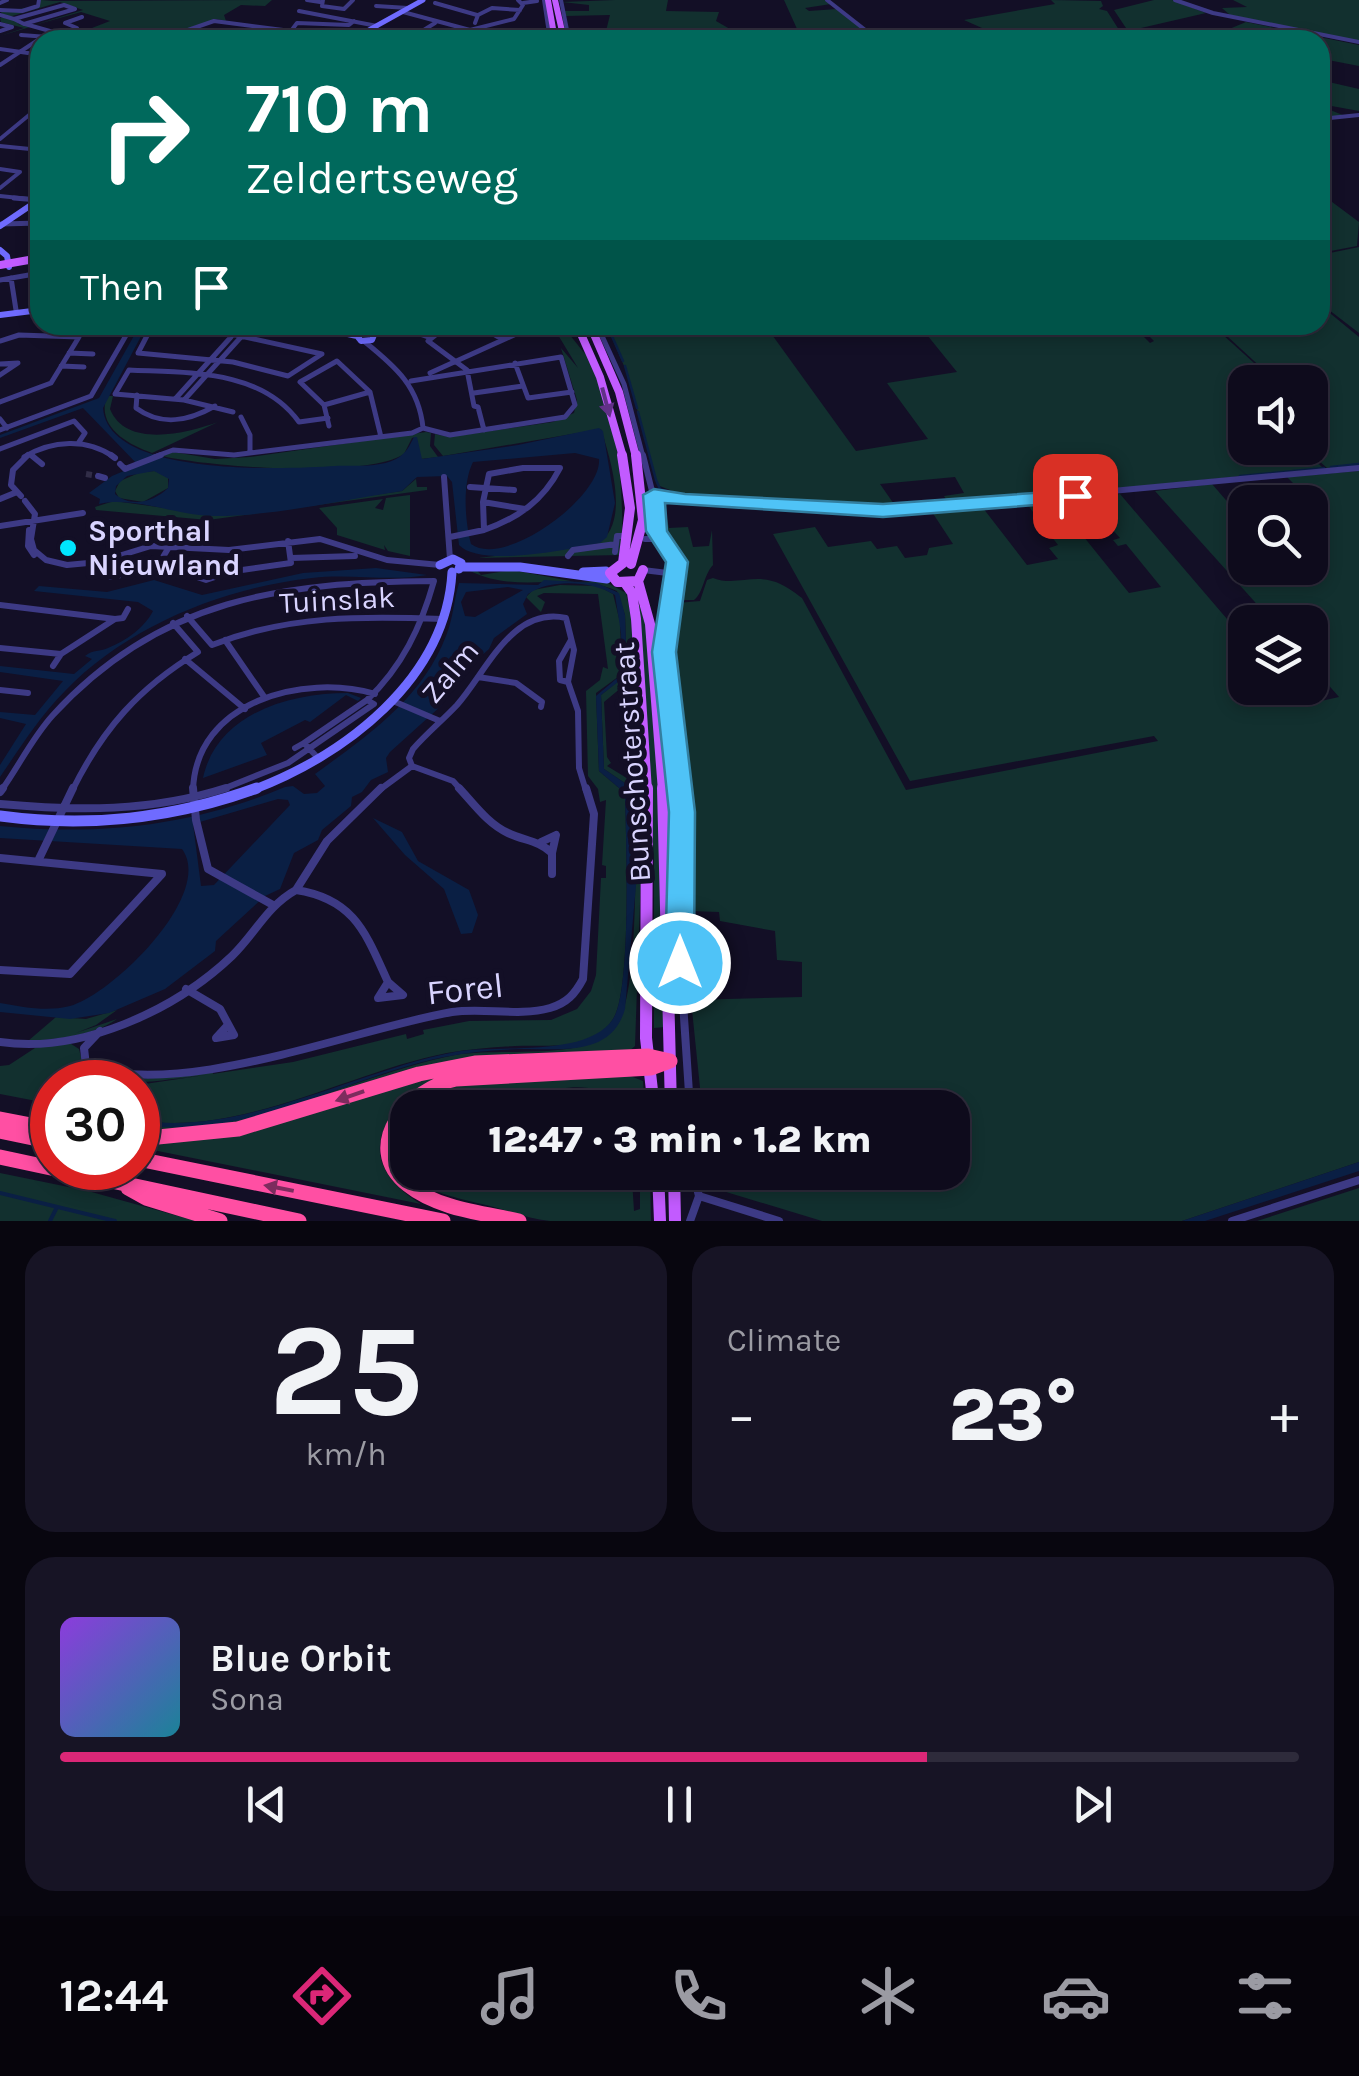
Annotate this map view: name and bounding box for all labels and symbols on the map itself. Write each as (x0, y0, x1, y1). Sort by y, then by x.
one-way arrow (599, 387, 615, 418)
pin (1033, 454, 1118, 539)
place label: Sporthal Nieuwland (88, 513, 241, 583)
marker: Sporthal Nieuwland (57, 537, 79, 559)
street label: Tuinslak (278, 579, 396, 621)
street label: Zalm (413, 633, 487, 711)
street label: Bunschoterstraat (606, 641, 658, 883)
position arrow (628, 911, 732, 1015)
street label: Forel (425, 965, 505, 1013)
speed limit sign: 30 (30, 1060, 160, 1190)
one-way arrow (335, 1090, 365, 1105)
one-way arrow (263, 1179, 294, 1195)

